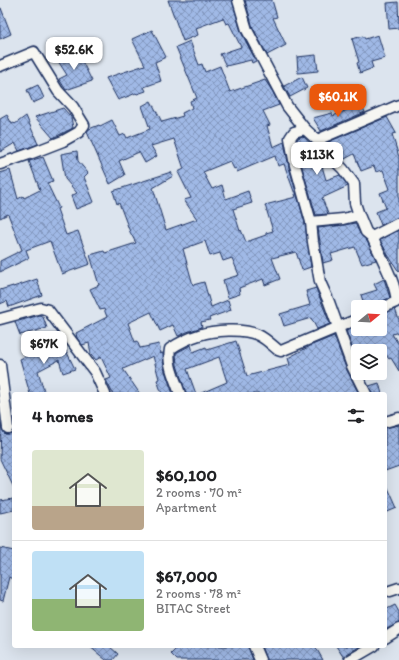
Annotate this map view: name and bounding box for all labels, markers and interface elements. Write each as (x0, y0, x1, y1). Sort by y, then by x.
pin: $52.6K (41, 37, 107, 71)
text: $52.6K (55, 42, 93, 57)
pin: $60.1K (305, 84, 371, 118)
text: $60.1K (318, 89, 358, 104)
pin: $113K (289, 142, 345, 176)
text: $113K (300, 147, 334, 162)
north arrow (351, 300, 387, 336)
map controls (351, 300, 387, 380)
pin: $67K (20, 331, 68, 365)
text: $67K (30, 336, 58, 351)
button: layers (351, 344, 387, 380)
icon: filters (345, 405, 367, 427)
text: 4 homes (32, 406, 93, 426)
text: $60,100 (156, 465, 217, 485)
icon: home (64, 466, 112, 514)
text: 2 rooms · 70 m² (156, 485, 242, 500)
text: Apartment (156, 500, 217, 515)
text: $67,000 (156, 566, 218, 586)
icon: home (64, 567, 112, 615)
text: 2 rooms · 78 m² (156, 586, 241, 601)
text: BITAC Street (156, 601, 231, 616)

